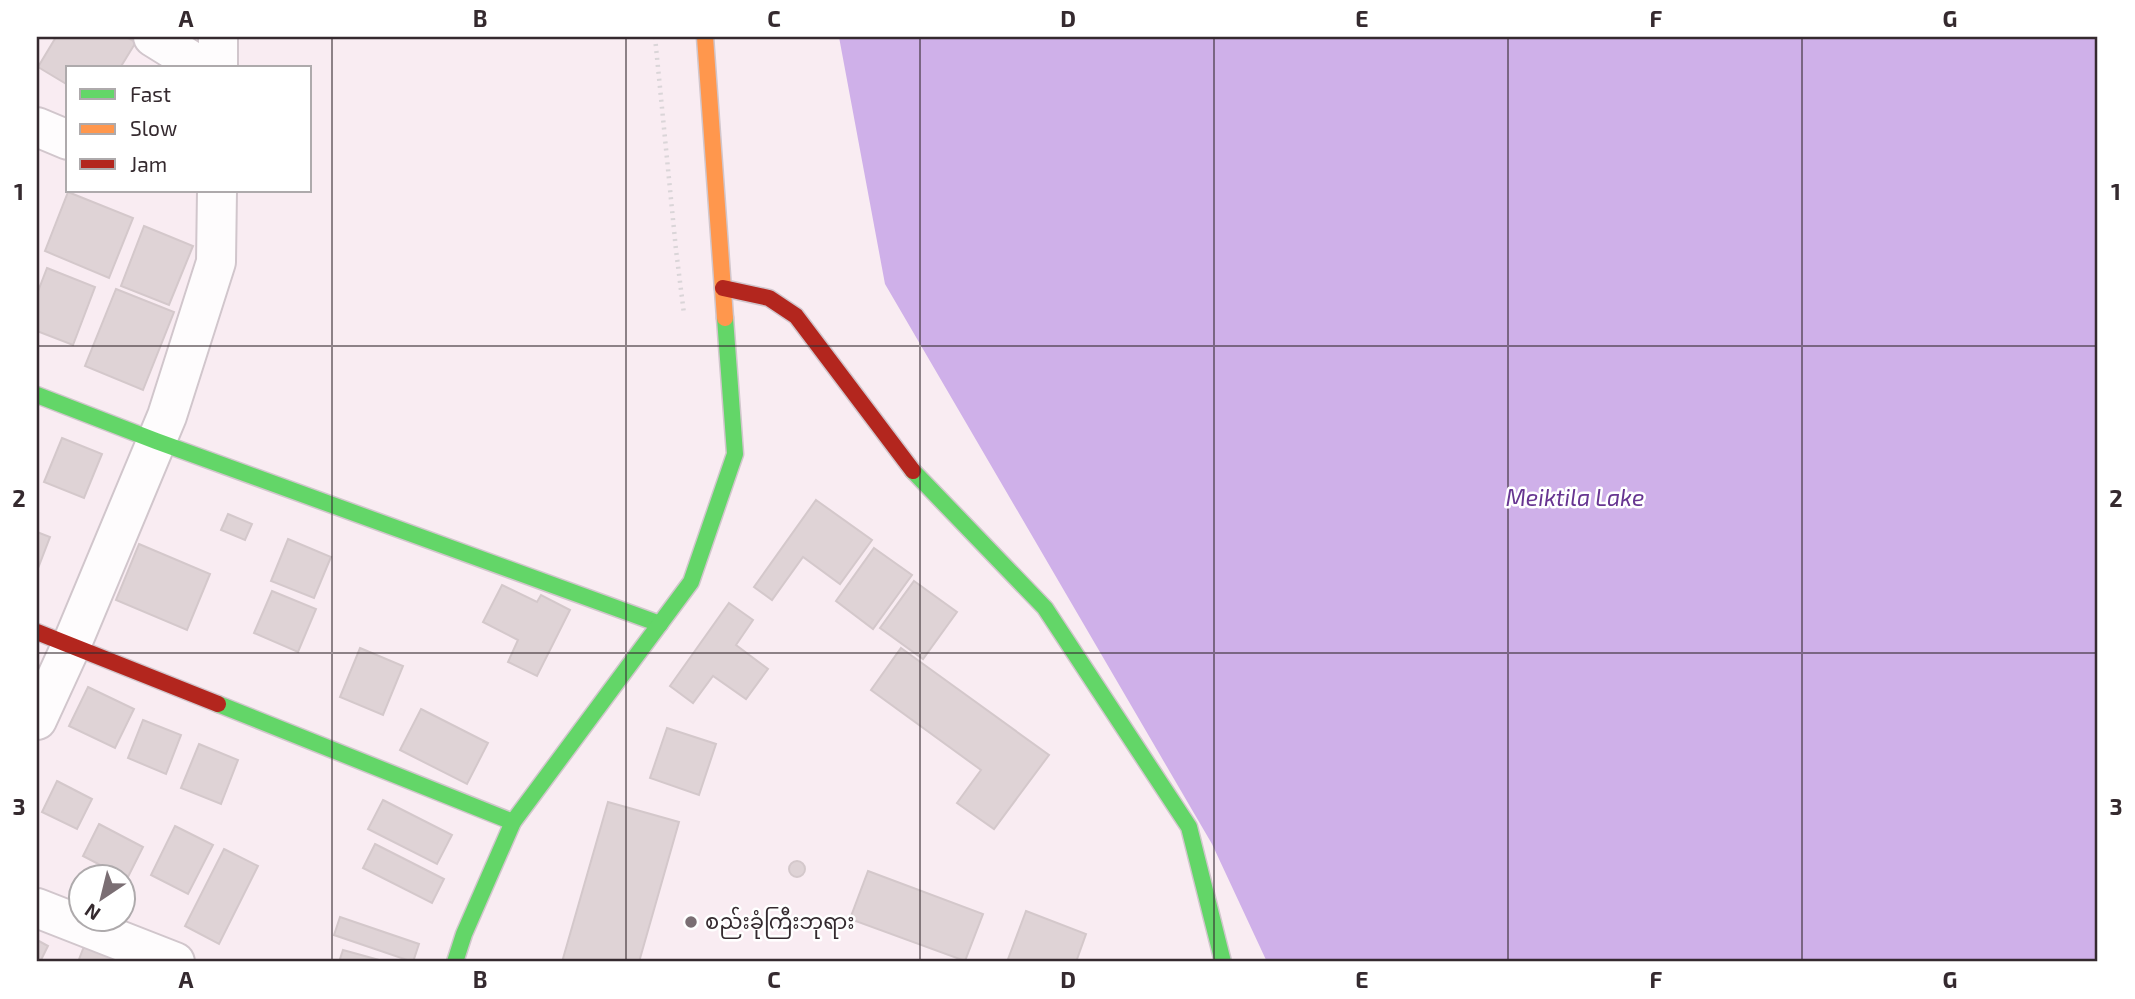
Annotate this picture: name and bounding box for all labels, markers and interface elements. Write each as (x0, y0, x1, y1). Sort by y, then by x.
text: A (178, 4, 194, 32)
text: B (473, 4, 487, 32)
text: C (767, 4, 781, 32)
text: D (1060, 4, 1076, 32)
text: E (1355, 4, 1369, 32)
text: F (1650, 4, 1663, 32)
text: G (1943, 4, 1957, 32)
legend (66, 66, 312, 192)
text: Fast (130, 81, 171, 106)
text: Slow (130, 115, 177, 140)
text: Jam (130, 151, 167, 176)
text: 1 (14, 177, 24, 205)
text: 1 (2111, 177, 2121, 205)
water label: Meiktila Lake (1506, 483, 1644, 511)
text: 2 (12, 484, 26, 512)
text: 2 (2109, 484, 2123, 512)
text: 3 (12, 792, 26, 820)
text: 3 (2109, 792, 2123, 820)
north arrow (66, 862, 136, 932)
text: N (80, 899, 104, 926)
place label: စည်းခုံကြီးဘုရား (705, 906, 854, 939)
marker: စည်းခုံကြီးဘုရား (683, 914, 699, 930)
text: A (178, 965, 194, 993)
text: B (473, 965, 487, 993)
text: C (767, 965, 781, 993)
text: D (1060, 965, 1076, 993)
text: E (1355, 965, 1369, 993)
text: F (1650, 965, 1663, 993)
text: G (1943, 965, 1957, 993)

